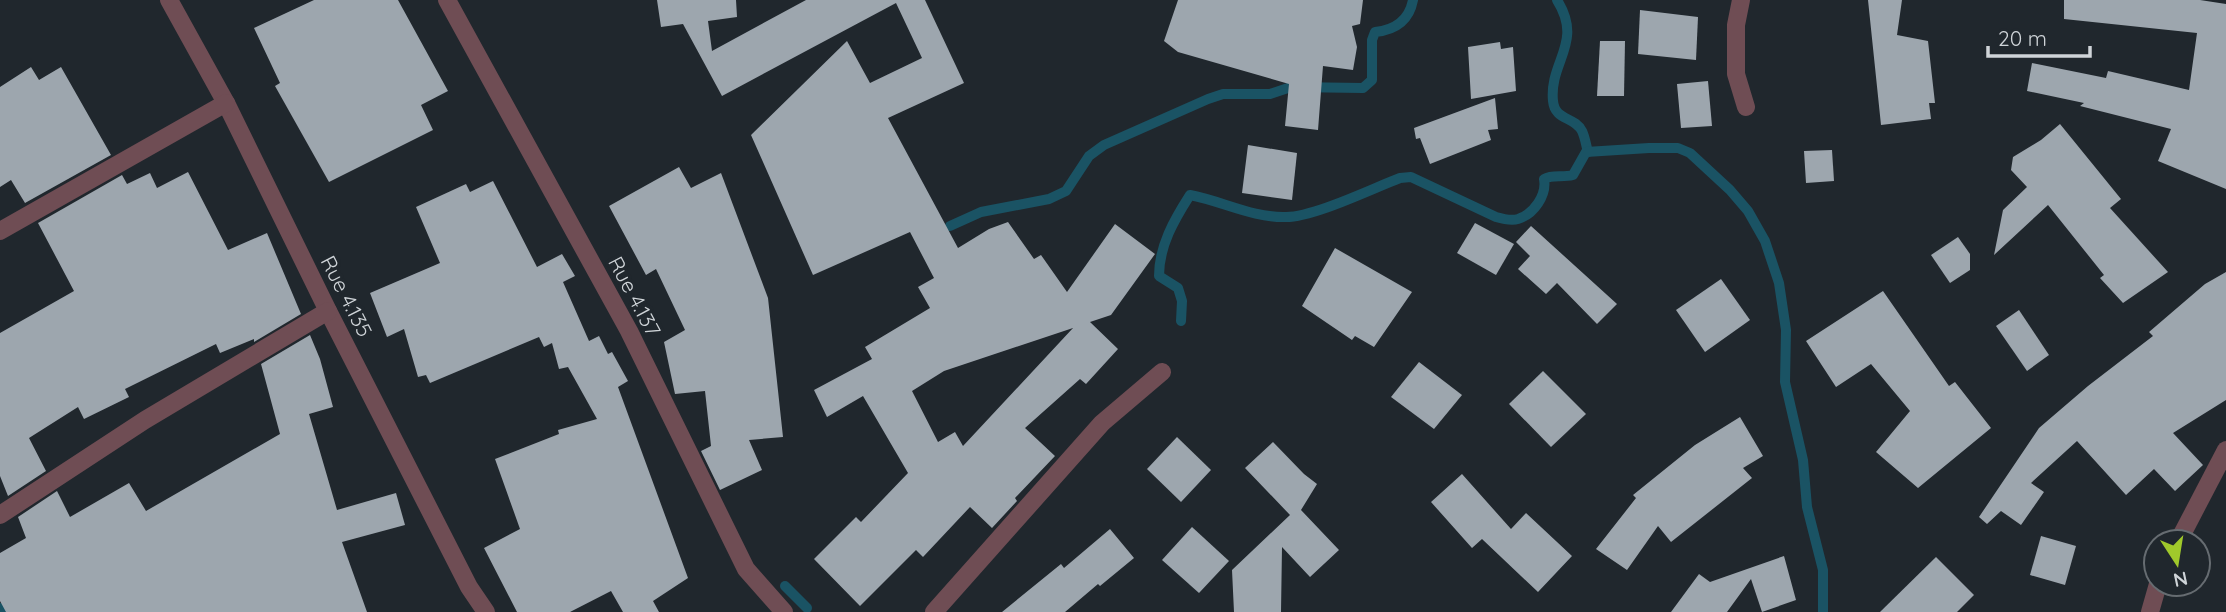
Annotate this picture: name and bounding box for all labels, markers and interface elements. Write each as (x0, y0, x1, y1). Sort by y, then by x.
scale bar (1988, 14, 2090, 58)
text: 20 m (1998, 25, 2047, 51)
street label: Rue 4.135 (316, 251, 378, 341)
street label: Rue 4.137 (603, 252, 667, 341)
north arrow (2142, 528, 2212, 598)
text: N (2171, 566, 2190, 593)

